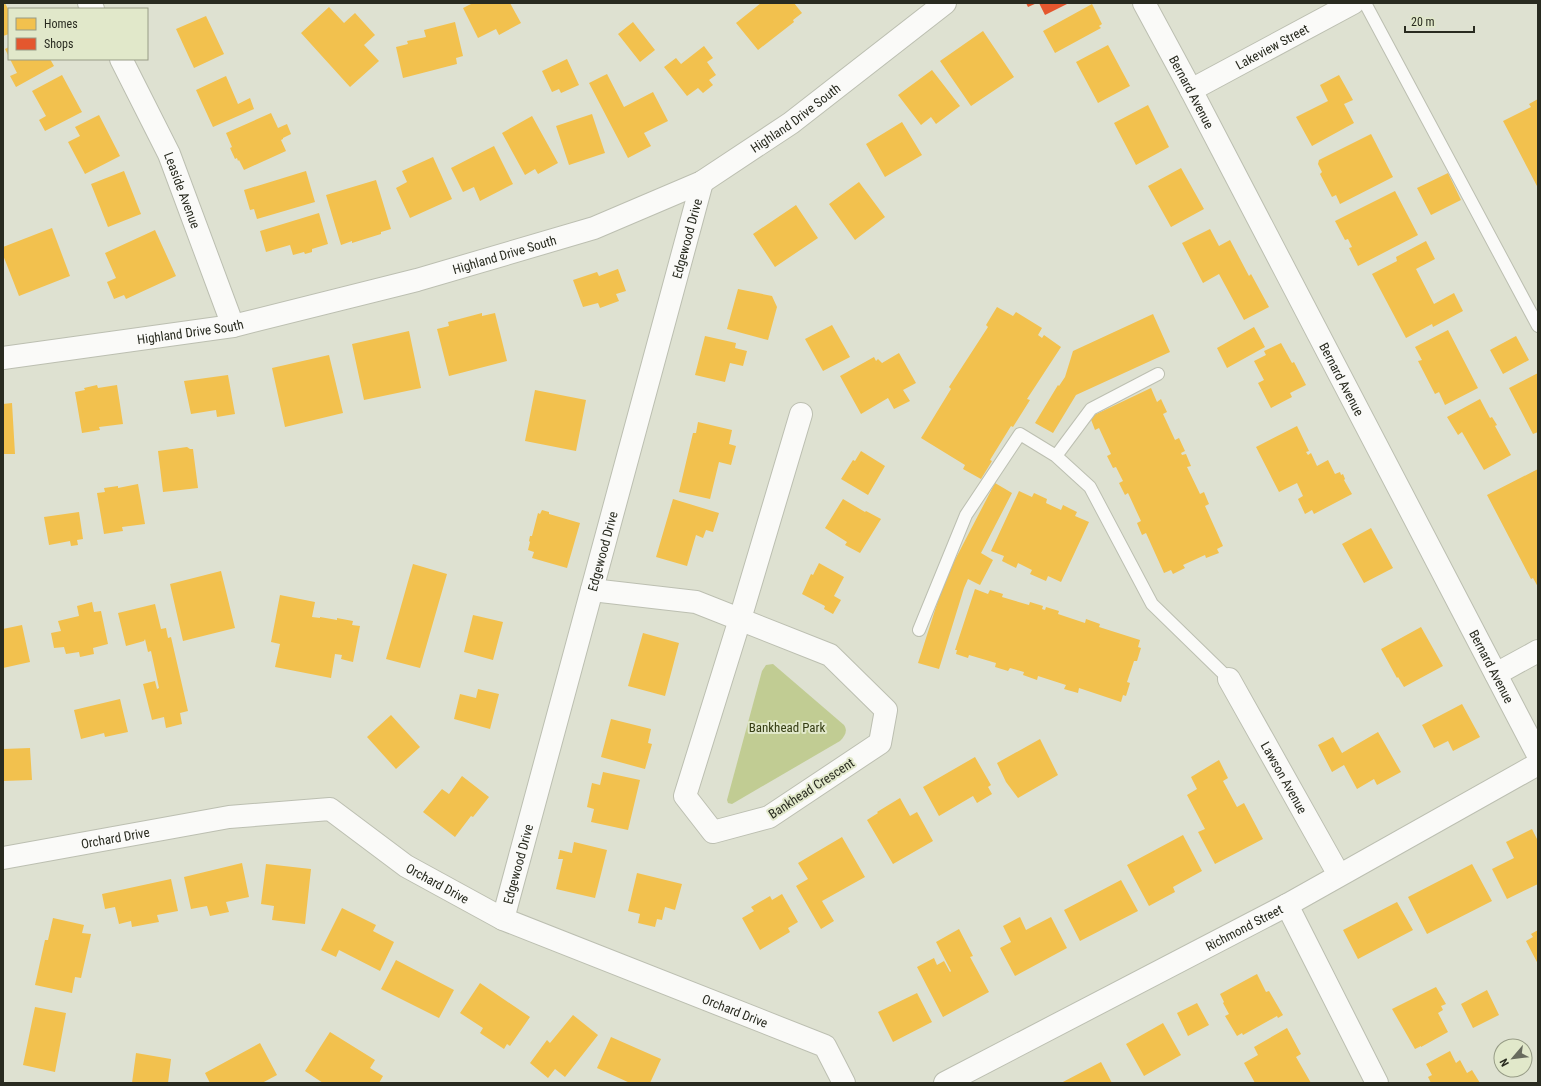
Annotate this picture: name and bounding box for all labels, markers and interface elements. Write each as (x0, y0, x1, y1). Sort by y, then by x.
legend (8, 8, 148, 60)
scale bar (1405, 8, 1474, 34)
text: 20 m (1411, 15, 1435, 29)
text: Homes (44, 17, 78, 31)
street label: Lakeview Street (1233, 21, 1312, 73)
text: Shops (44, 37, 73, 51)
street label: Bernard Avenue (1166, 53, 1217, 131)
street label: Highland Drive South (748, 81, 843, 156)
street label: Leaside Avenue (161, 150, 203, 231)
street label: Edgewood Drive (669, 197, 705, 280)
street label: Highland Drive South (451, 232, 558, 277)
street label: Highland Drive South (136, 317, 245, 347)
street label: Bernard Avenue (1316, 340, 1367, 418)
street label: Edgewood Drive (585, 510, 621, 593)
street label: Bernard Avenue (1466, 627, 1517, 706)
park label: Bankhead Park (749, 720, 825, 735)
street label: Lawson Avenue (1258, 739, 1310, 816)
street label: Bankhead Crescent (766, 755, 857, 822)
street label: Edgewood Drive (500, 822, 536, 906)
street label: Orchard Drive (80, 825, 151, 852)
street label: Orchard Drive (403, 860, 471, 907)
street label: Richmond Street (1203, 902, 1285, 954)
street label: Orchard Drive (700, 991, 770, 1031)
north arrow (1493, 1038, 1533, 1078)
text: N (1497, 1056, 1512, 1068)

